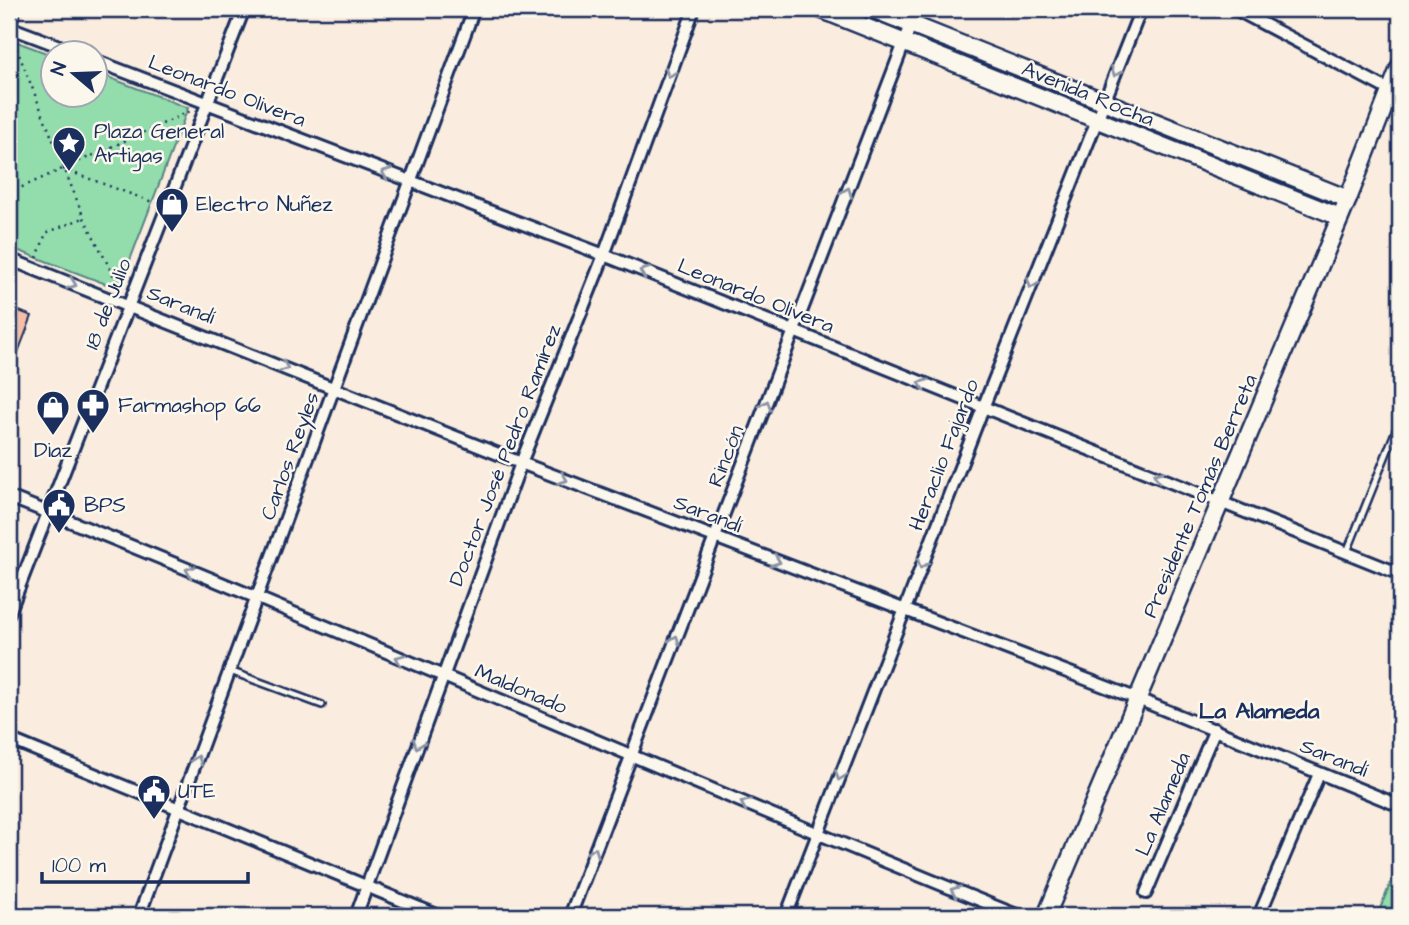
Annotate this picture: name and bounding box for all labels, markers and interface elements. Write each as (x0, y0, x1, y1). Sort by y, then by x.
north arrow (38, 38, 108, 108)
street label: Leonardo Olivera (144, 48, 310, 134)
street label: Avenida Rocha (1017, 54, 1159, 134)
text: N (45, 59, 74, 79)
one-way arrow (1110, 65, 1124, 77)
one-way arrow (665, 66, 679, 78)
place label: Plaza General Artigas (94, 117, 224, 172)
place icon: Plaza General Artigas (50, 124, 88, 173)
one-way arrow (380, 167, 392, 181)
shop icon: Electro Nuñez (153, 185, 191, 234)
one-way arrow (839, 187, 853, 199)
place label: Electro Nuñez (196, 190, 333, 219)
street label: Leonardo Olivera (673, 251, 839, 341)
street label: 18 de Julio (77, 254, 139, 354)
one-way arrow (638, 266, 650, 280)
one-way arrow (66, 275, 78, 289)
one-way arrow (1026, 277, 1040, 289)
street label: Sarandí (143, 278, 220, 332)
street label: Doctor José Pedro Ramírez (442, 319, 569, 590)
one-way arrow (277, 358, 289, 372)
street label: Presidente Tomás Berreta (1136, 370, 1265, 622)
street label: Heraclio Fajardo (902, 375, 986, 535)
one-way arrow (918, 379, 930, 393)
pharmacy icon: Farmashop 66 (74, 386, 112, 435)
shop icon: Diaz (34, 388, 72, 437)
street label: Carlos Reyles (253, 388, 328, 525)
place label: Farmashop 66 (118, 391, 261, 421)
one-way arrow (758, 399, 772, 411)
street label: Rincón (701, 421, 751, 491)
place label: Diaz (34, 436, 73, 465)
one-way arrow (557, 471, 569, 485)
one-way arrow (1152, 471, 1164, 485)
public building icon: BPS (40, 486, 78, 535)
street label: Sarandí (670, 488, 747, 541)
place label: BPS (84, 491, 126, 520)
one-way arrow (769, 552, 781, 566)
one-way arrow (917, 557, 931, 569)
one-way arrow (185, 565, 197, 579)
one-way arrow (667, 635, 681, 647)
one-way arrow (394, 653, 407, 667)
street label: Maldonado (470, 657, 572, 722)
district label: La Alameda (1199, 695, 1320, 727)
street label: Sarandí (1296, 731, 1373, 785)
one-way arrow (412, 738, 426, 750)
street label: La Alameda (1128, 747, 1198, 860)
one-way arrow (189, 755, 203, 767)
one-way arrow (834, 769, 848, 781)
public building icon: UTE (135, 772, 173, 821)
place label: UTE (178, 777, 216, 806)
one-way arrow (740, 798, 752, 812)
scale bar (42, 841, 248, 885)
one-way arrow (586, 847, 600, 859)
text: 100 m (52, 851, 107, 880)
one-way arrow (950, 885, 962, 899)

